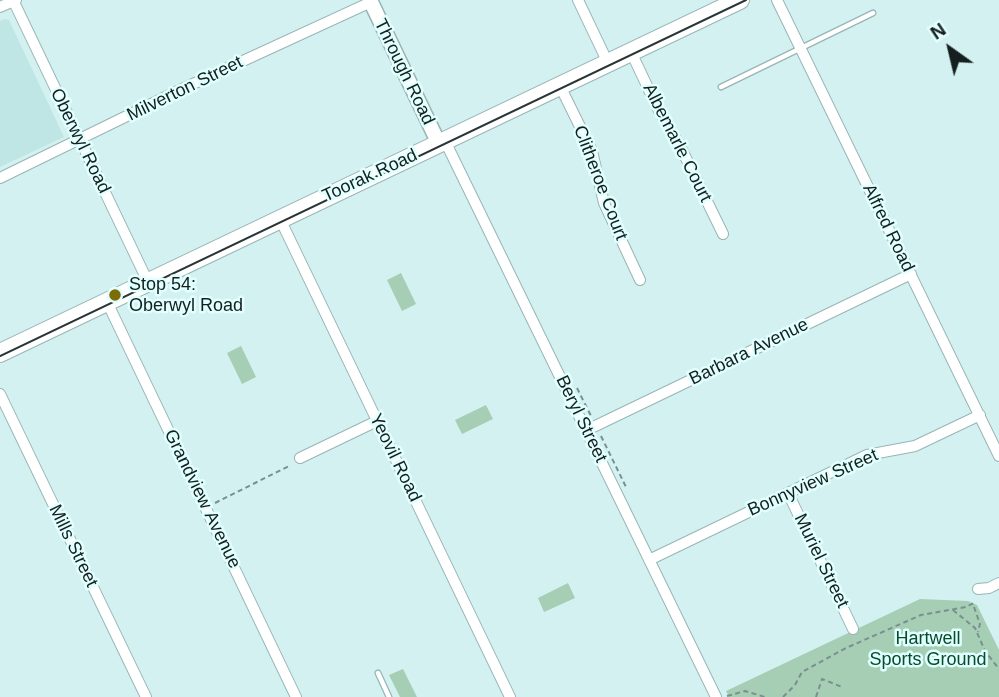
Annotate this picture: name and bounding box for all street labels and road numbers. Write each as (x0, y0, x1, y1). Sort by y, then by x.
street label: Through Road (369, 16, 439, 128)
street label: Milverton Street (124, 52, 246, 126)
street label: Albemarle Court (638, 80, 716, 206)
street label: Oberwyl Road (45, 85, 115, 197)
street label: Clitheroe Court (568, 123, 632, 243)
street label: Toorak Road (319, 145, 421, 207)
street label: Alfred Road (857, 181, 919, 275)
street label: Barbara Avenue (686, 314, 812, 390)
street label: Beryl Street (551, 372, 611, 466)
street label: Yeovil Road (364, 410, 426, 506)
street label: Grandview Avenue (159, 426, 245, 572)
street label: Bonnyview Street (745, 445, 881, 521)
street label: Mills Street (44, 501, 102, 591)
street label: Muriel Street (789, 510, 853, 612)

